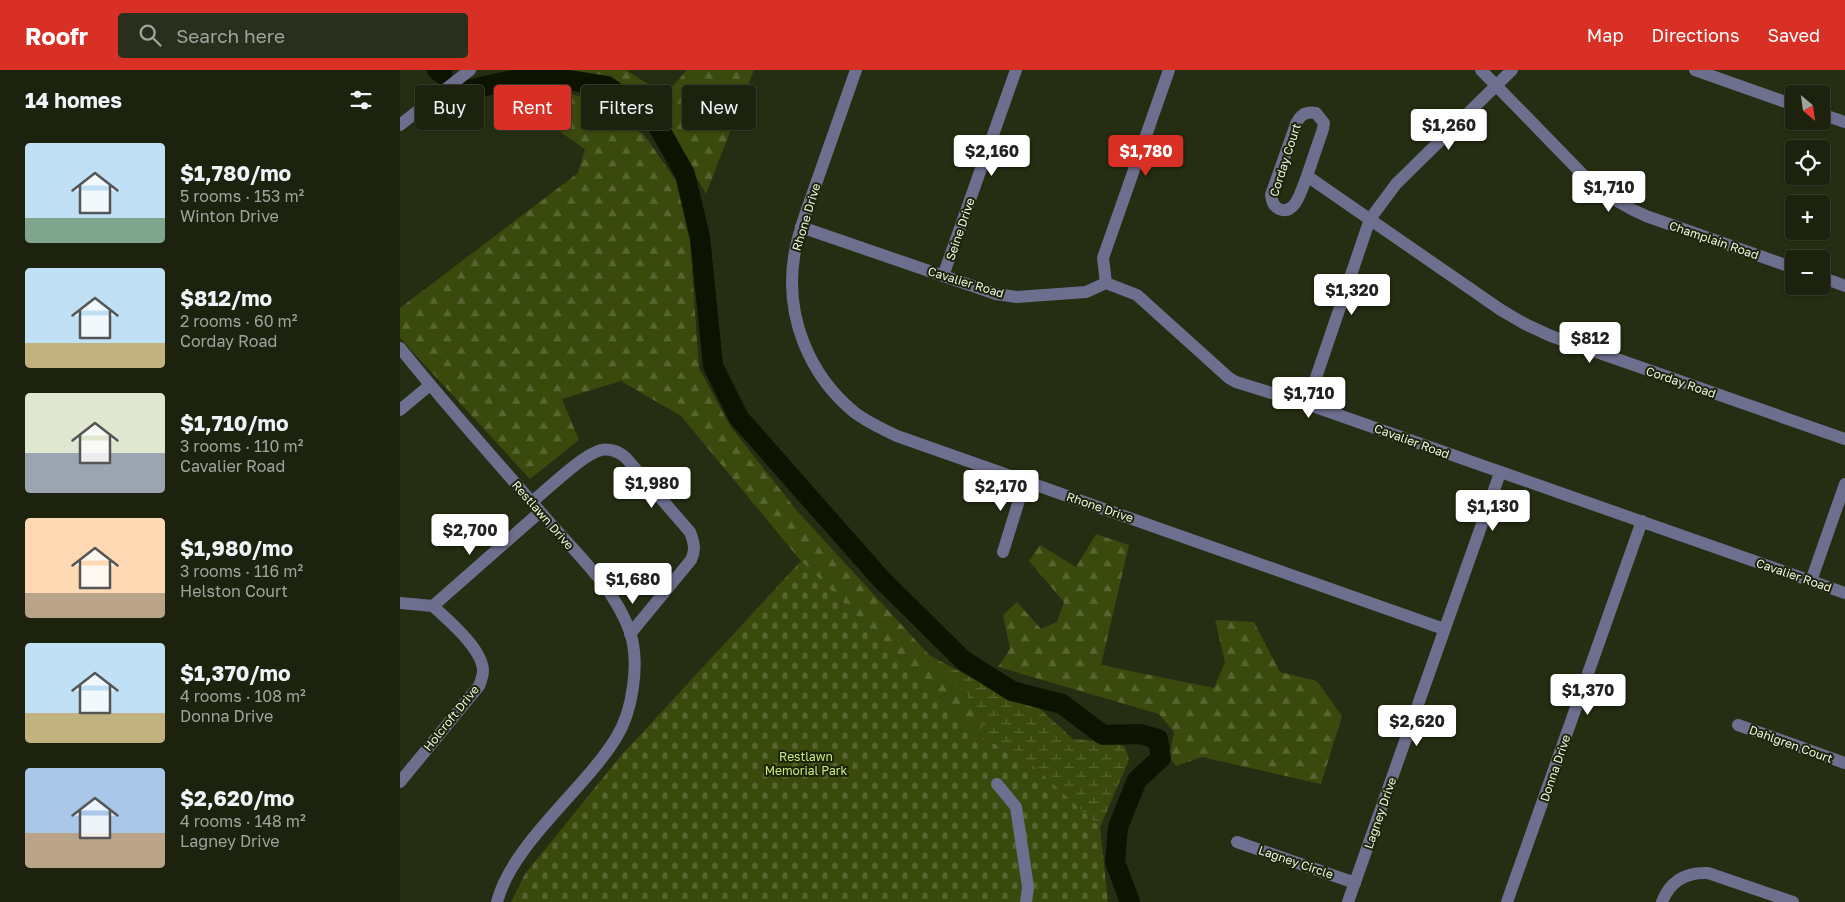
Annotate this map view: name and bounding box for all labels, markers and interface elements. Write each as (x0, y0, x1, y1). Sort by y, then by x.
search box (118, 13, 468, 58)
text: Roofr (25, 21, 88, 50)
icon: search (136, 21, 164, 49)
text: Search here (176, 24, 285, 47)
text: Map (1587, 24, 1623, 46)
text: Directions (1651, 24, 1739, 46)
text: Saved (1767, 24, 1820, 46)
chip: Buy (415, 85, 484, 130)
chip: Rent (494, 85, 571, 130)
chip: Filters (581, 85, 672, 130)
chip: New (682, 85, 756, 130)
north arrow (1785, 85, 1830, 130)
map controls (1785, 85, 1830, 295)
icon: filters (347, 86, 375, 114)
text: 14 homes (25, 87, 122, 113)
pin: $1,260 (1408, 108, 1490, 151)
text: $1,260 (1422, 115, 1476, 135)
street label: Corday Court (1266, 121, 1304, 198)
pin: $2,160 (951, 134, 1033, 177)
pin: $1,780 (1105, 134, 1187, 177)
button: locate (1785, 140, 1830, 185)
text: $2,160 (965, 141, 1019, 161)
text: $1,780 (1119, 141, 1173, 161)
text: $1,780/mo (180, 160, 291, 186)
icon: home (65, 163, 125, 223)
pin: $1,710 (1568, 170, 1650, 213)
text: $1,710 (1583, 177, 1635, 197)
street label: Rhone Drive (789, 181, 823, 253)
text: 5 rooms · 153 m² (180, 186, 304, 206)
button: + (1785, 195, 1830, 240)
street label: Seine Drive (942, 196, 978, 262)
text: Winton Drive (180, 206, 279, 226)
street label: Champlain Road (1667, 218, 1761, 262)
button: − (1785, 250, 1830, 295)
street label: Cavalier Road (926, 263, 1006, 301)
pin: $1,320 (1311, 274, 1393, 316)
text: $1,320 (1325, 280, 1379, 300)
text: $812/mo (180, 285, 272, 311)
icon: home (65, 288, 125, 348)
text: 2 rooms · 60 m² (180, 311, 298, 331)
pin: $812 (1560, 322, 1620, 364)
text: $812 (1571, 328, 1609, 348)
text: Corday Road (180, 331, 277, 351)
street label: Corday Road (1644, 363, 1718, 401)
pin: $1,710 (1268, 376, 1350, 419)
text: $1,710 (1283, 383, 1335, 403)
text: $1,710/mo (180, 410, 289, 436)
icon: home (65, 413, 125, 473)
street label: Cavalier Road (1372, 420, 1452, 462)
text: 3 rooms · 110 m² (180, 436, 303, 456)
text: Cavalier Road (180, 456, 285, 476)
pin: $1,980 (611, 466, 693, 509)
pin: $2,170 (960, 470, 1042, 512)
text: $1,980 (625, 473, 679, 493)
text: $2,170 (975, 476, 1027, 496)
street label: Restlawn Drive (509, 477, 577, 553)
street label: Rhone Drive (1065, 489, 1135, 525)
pin: $1,130 (1452, 490, 1534, 532)
text: $1,130 (1467, 496, 1519, 516)
pin: $2,700 (429, 514, 511, 556)
text: $2,700 (442, 520, 498, 540)
text: $1,980/mo (180, 535, 293, 561)
icon: home (65, 538, 125, 598)
street label: Cavalier Road (1754, 555, 1834, 595)
text: 3 rooms · 116 m² (180, 561, 303, 581)
pin: $1,680 (592, 562, 674, 605)
text: $1,680 (606, 569, 660, 589)
text: Helston Court (180, 581, 288, 601)
text: $1,370/mo (180, 660, 291, 686)
icon: home (65, 663, 125, 723)
pin: $1,370 (1547, 674, 1629, 716)
text: $1,370 (1562, 680, 1614, 700)
street label: Holcroft Drive (420, 682, 482, 754)
text: 4 rooms · 108 m² (180, 686, 306, 706)
pin: $2,620 (1376, 704, 1458, 747)
text: Donna Drive (180, 706, 273, 726)
text: $2,620 (1389, 711, 1445, 731)
street label: Dahlgren Court (1747, 722, 1835, 766)
street label: Donna Drive (1537, 732, 1573, 803)
park label: Restlawn Memorial Park (765, 749, 848, 778)
street label: Lagney Drive (1361, 775, 1399, 851)
text: $2,620/mo (180, 785, 294, 811)
icon: home (65, 788, 125, 848)
text: 4 rooms · 148 m² (180, 811, 306, 831)
text: Lagney Drive (180, 831, 280, 851)
street label: Lagney Circle (1257, 842, 1335, 882)

